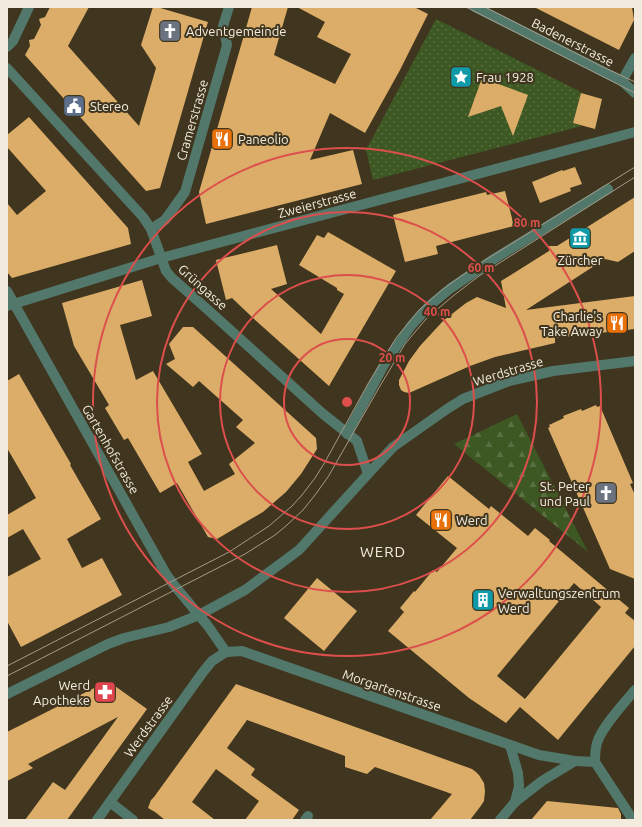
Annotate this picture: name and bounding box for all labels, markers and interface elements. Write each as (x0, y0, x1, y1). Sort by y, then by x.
street label: Badenerstrasse (530, 15, 616, 69)
church icon: Adventgemeinde (157, 18, 183, 44)
place label: Adventgemeinde (186, 24, 286, 38)
place icon: Frau 1928 (448, 64, 474, 90)
place label: Frau 1928 (476, 70, 534, 84)
street label: Cramerstrasse (174, 78, 210, 162)
public building icon: Stereo (61, 93, 87, 119)
place label: Stereo (90, 99, 129, 113)
restaurant icon: Paneolio (209, 126, 235, 152)
place label: Paneolio (238, 132, 289, 146)
street label: Zweierstrasse (276, 186, 358, 220)
text: 80 m (514, 216, 540, 229)
museum icon: Zürcher (567, 225, 593, 251)
place label: Zürcher (557, 253, 603, 267)
street label: Grüngasse (176, 261, 230, 313)
text: 60 m (468, 261, 494, 274)
text: 40 m (424, 305, 450, 318)
place label: Charlie's Take Away (541, 309, 602, 338)
restaurant icon: Charlie's Take Away (604, 310, 630, 336)
text: 20 m (379, 351, 405, 364)
street label: Werdstrasse (471, 354, 545, 388)
centre of rings (340, 395, 354, 409)
street label: Gartenhofstrasse (80, 402, 142, 496)
place label: St. Peter und Paul (539, 479, 591, 508)
church icon: St. Peter und Paul (593, 480, 619, 506)
restaurant icon: Werd (428, 507, 454, 533)
place label: Werd (456, 513, 488, 527)
district label: WERD (360, 543, 406, 560)
place label: Verwaltungszentrum Werd (498, 586, 621, 615)
building icon: Verwaltungszentrum Werd (470, 587, 496, 613)
street label: Morgartenstrasse (341, 667, 443, 713)
place label: Werd Apotheke (33, 678, 90, 707)
pharmacy icon: Werd Apotheke (92, 679, 118, 705)
street label: Werdstrasse (121, 693, 175, 759)

